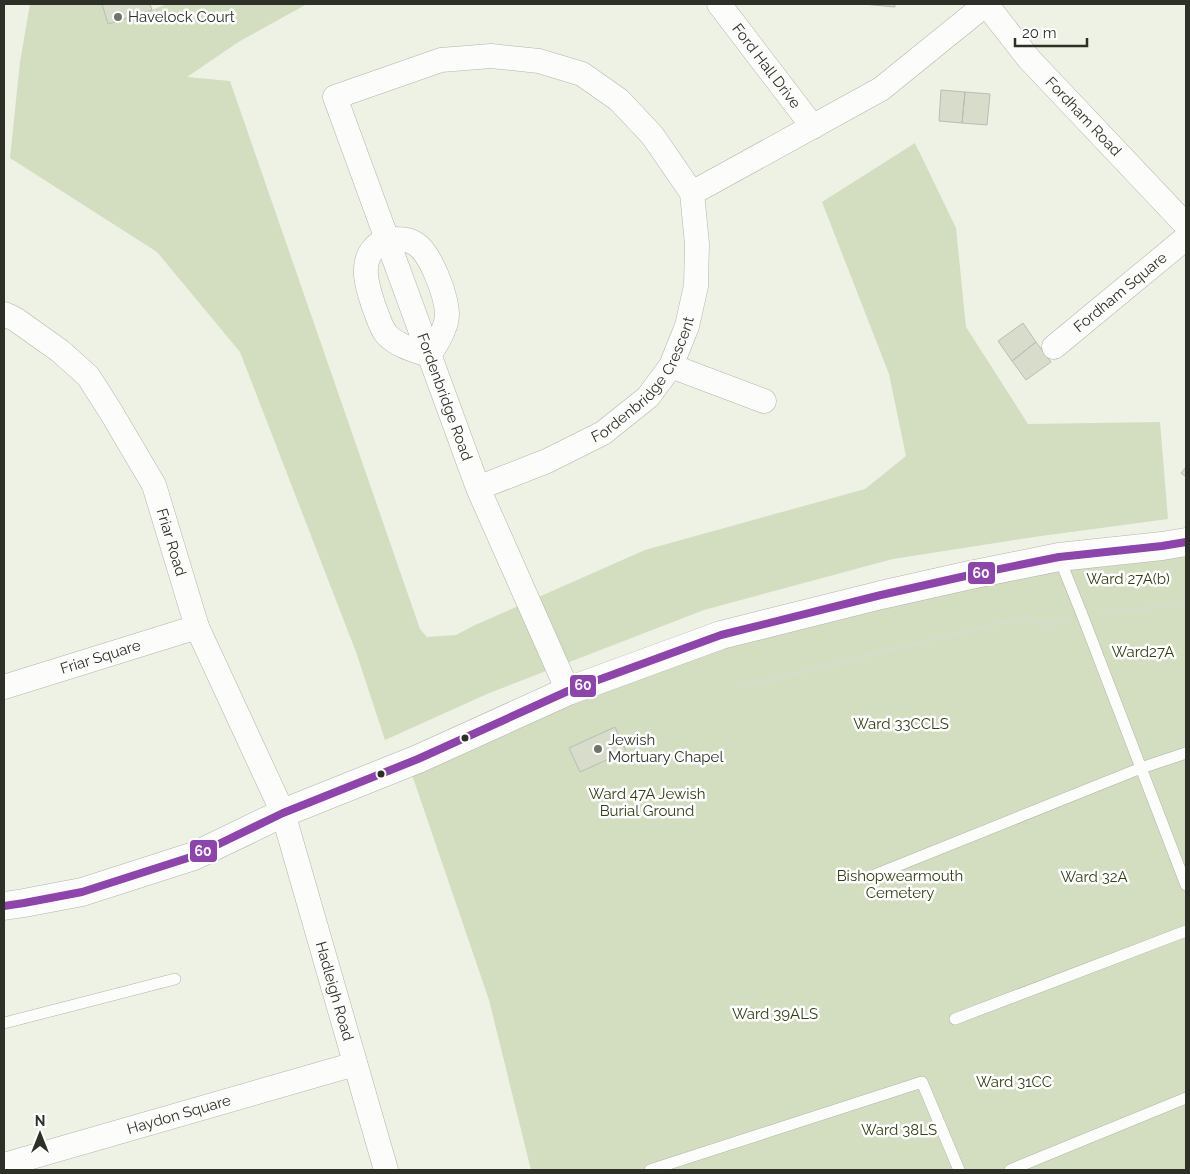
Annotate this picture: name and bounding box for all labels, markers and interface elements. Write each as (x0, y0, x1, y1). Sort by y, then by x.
place label: Havelock Court (128, 8, 235, 26)
marker: Havelock Court (112, 11, 124, 23)
scale bar (1015, 15, 1088, 47)
street label: Ford Hall Drive (728, 20, 805, 112)
text: 20 m (1022, 24, 1057, 42)
street label: Fordham Road (1042, 73, 1125, 160)
street label: Fordham Square (1070, 248, 1171, 336)
street label: Fordenbridge Crescent (588, 315, 698, 446)
street label: Fordenbridge Road (413, 331, 476, 463)
street label: Friar Road (153, 506, 190, 578)
line badge: 60 (967, 561, 996, 585)
text: 60 (972, 565, 990, 581)
park label: Ward 27A(b) (1086, 570, 1170, 588)
street label: Friar Square (58, 636, 143, 678)
park label: Ward27A (1112, 643, 1174, 661)
line badge: 60 (569, 674, 597, 698)
text: 60 (574, 677, 592, 693)
park label: Ward 33CCLS (853, 715, 949, 733)
place label: Jewish Mortuary Chapel (608, 731, 724, 766)
unlabelled marker (460, 733, 470, 743)
marker: Jewish Mortuary Chapel (592, 743, 604, 755)
unlabelled marker (376, 769, 386, 779)
park label: Ward 47A Jewish Burial Ground (589, 785, 705, 820)
line badge: 60 (189, 839, 218, 863)
text: 60 (194, 843, 212, 859)
park label: Bishopwearmouth Cemetery (837, 867, 963, 902)
park label: Ward 32A (1060, 868, 1128, 886)
street label: Hadleigh Road (312, 939, 357, 1043)
park label: Ward 39ALS (732, 1005, 818, 1023)
park label: Ward 31CC (976, 1073, 1052, 1091)
street label: Haydon Square (125, 1091, 233, 1138)
north arrow (15, 1109, 65, 1159)
text: N (35, 1113, 45, 1129)
park label: Ward 38LS (861, 1121, 937, 1139)

